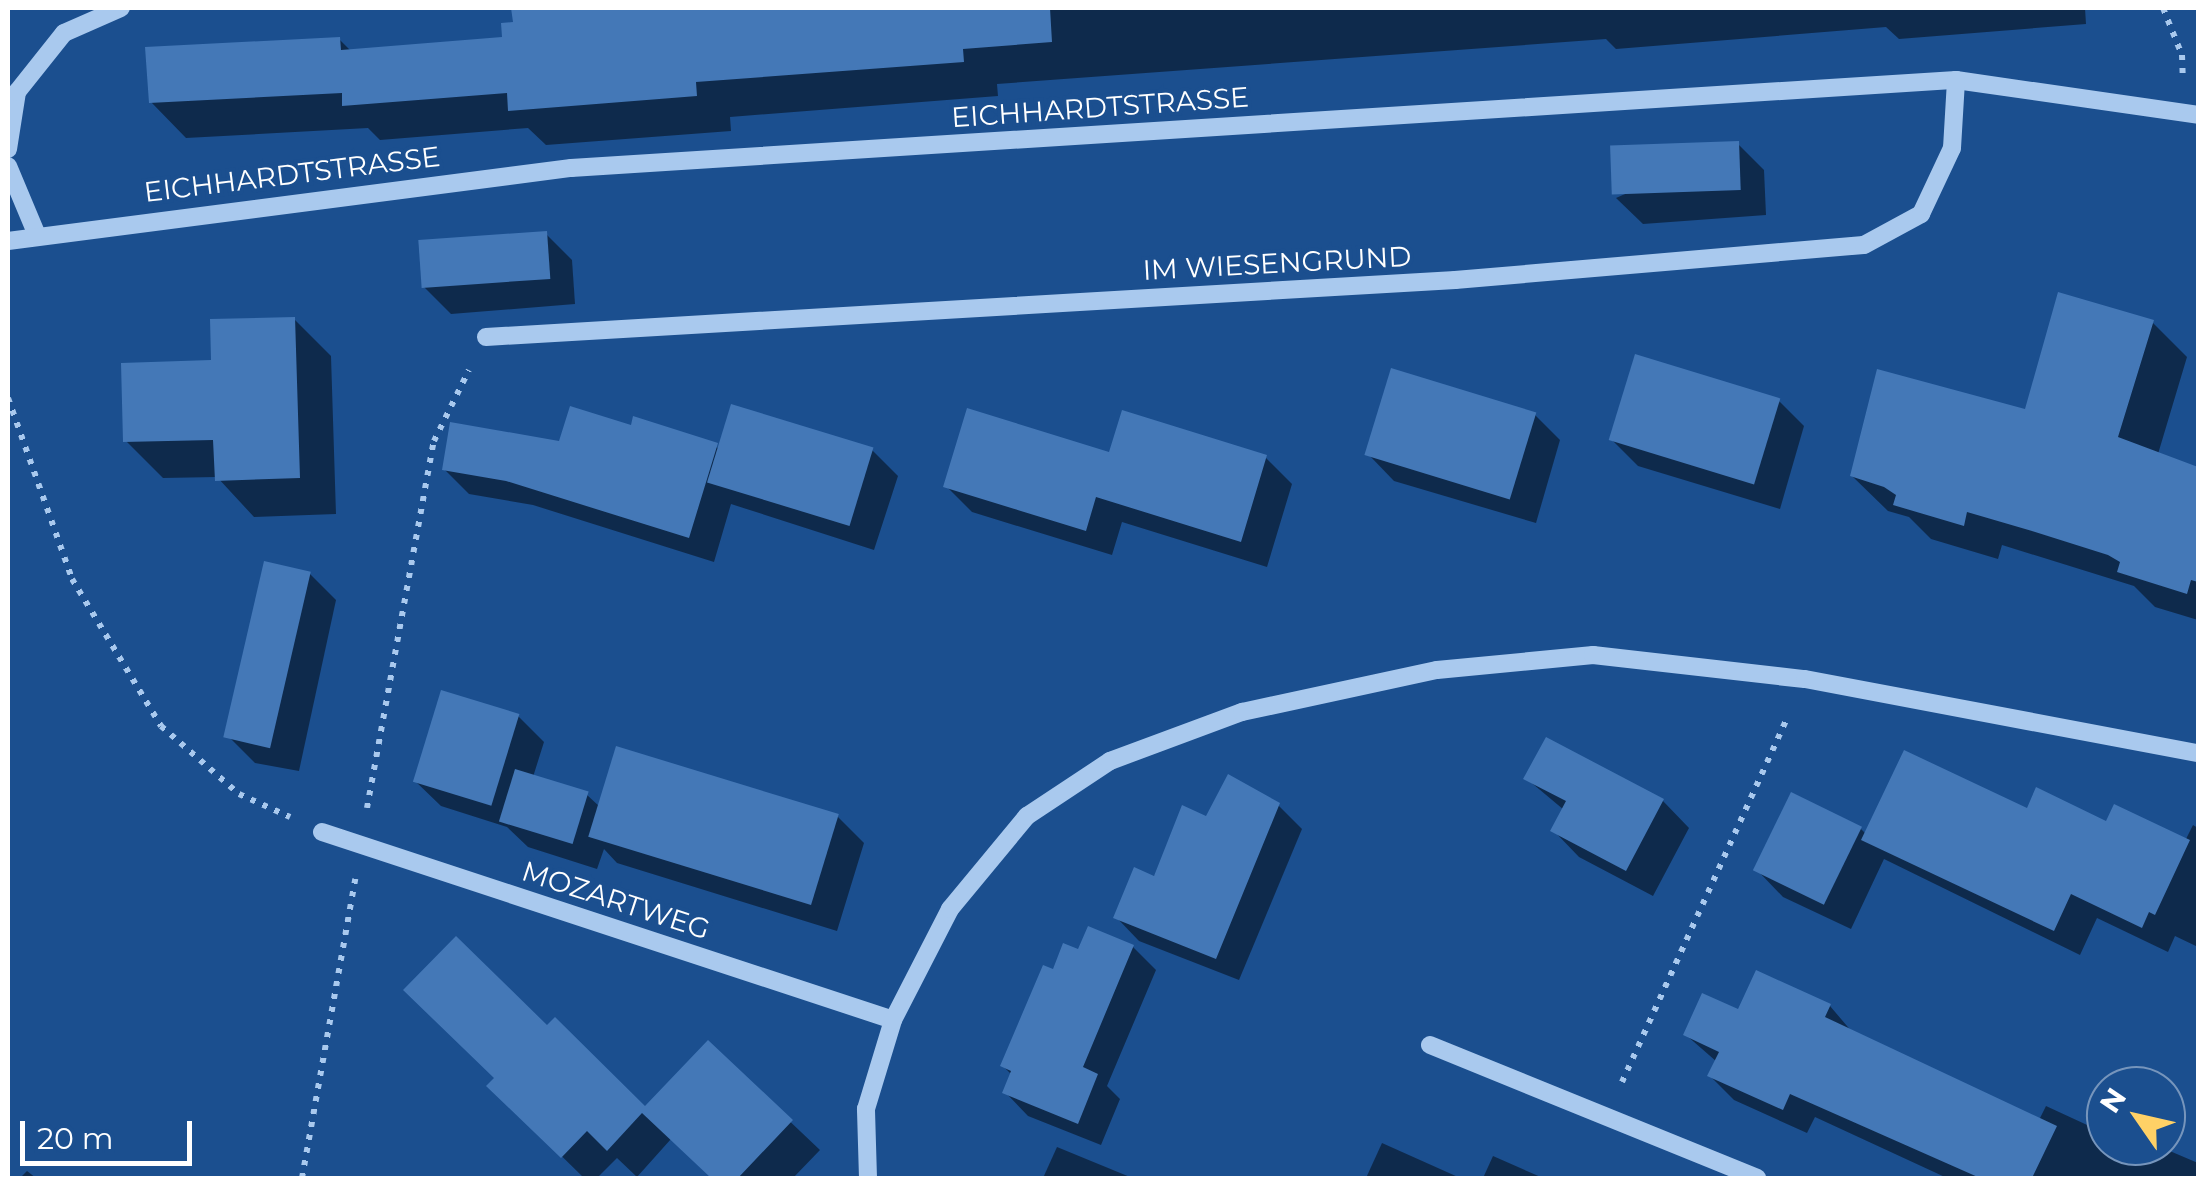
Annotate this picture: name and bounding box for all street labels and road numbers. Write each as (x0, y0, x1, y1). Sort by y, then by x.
street label: EICHHARDTSTRASSE (950, 80, 1250, 134)
street label: EICHHARDTSTRASSE (142, 139, 442, 209)
street label: IM WIESENGRUND (1142, 239, 1412, 287)
street label: MOZARTWEG (518, 854, 714, 946)

